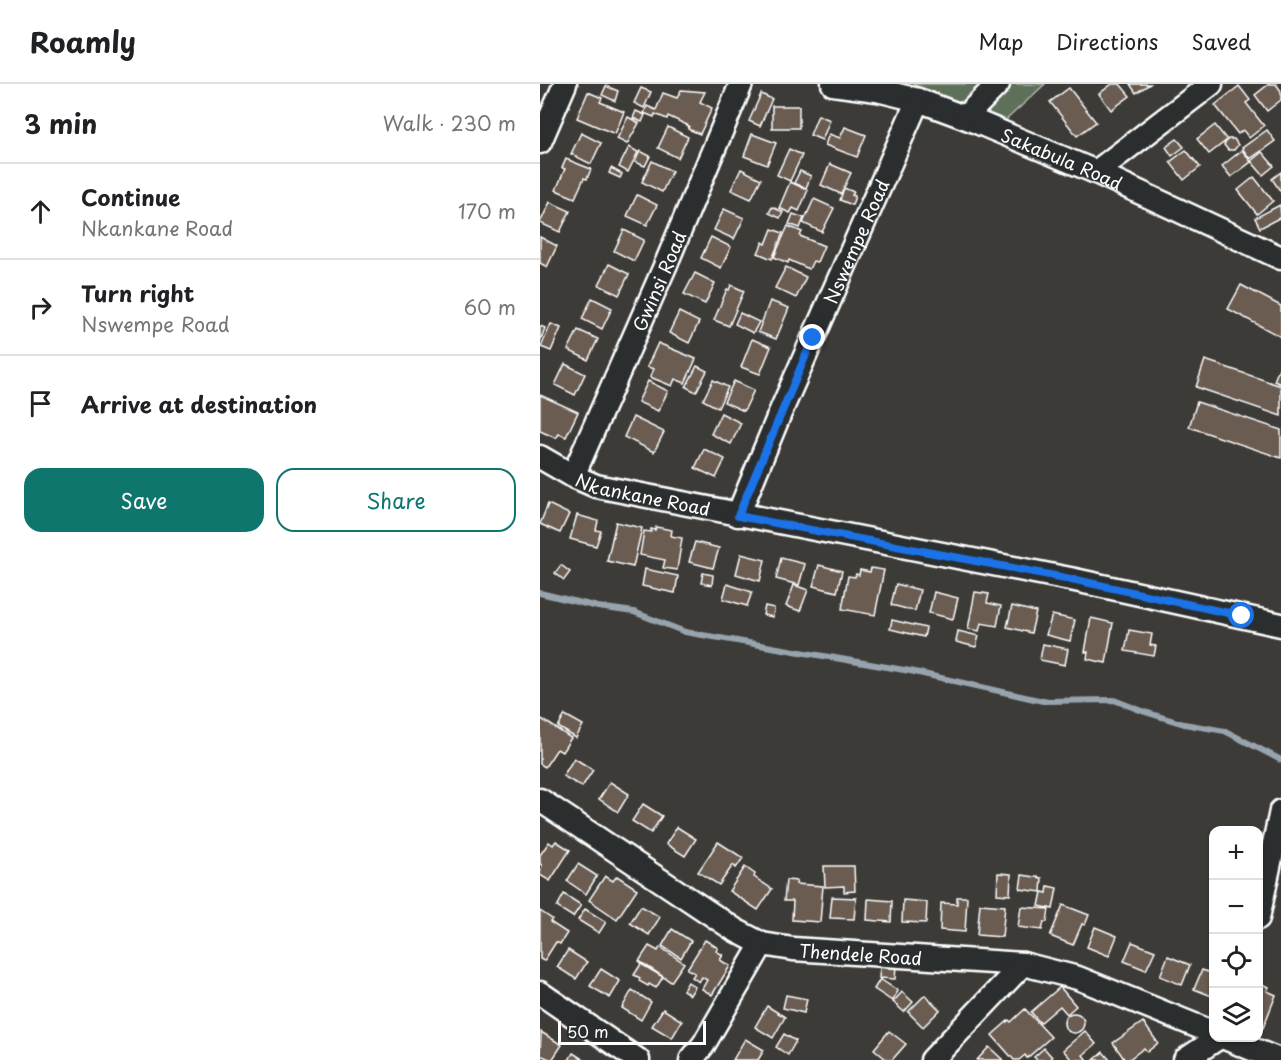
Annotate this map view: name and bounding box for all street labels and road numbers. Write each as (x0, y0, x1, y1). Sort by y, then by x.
street label: Sakabula Road (997, 120, 1127, 196)
street label: Nswempe Road (816, 175, 895, 308)
street label: Gwinsi Road (625, 227, 692, 335)
street label: Nkankane Road (572, 465, 713, 522)
street label: Thendele Road (799, 936, 923, 971)

